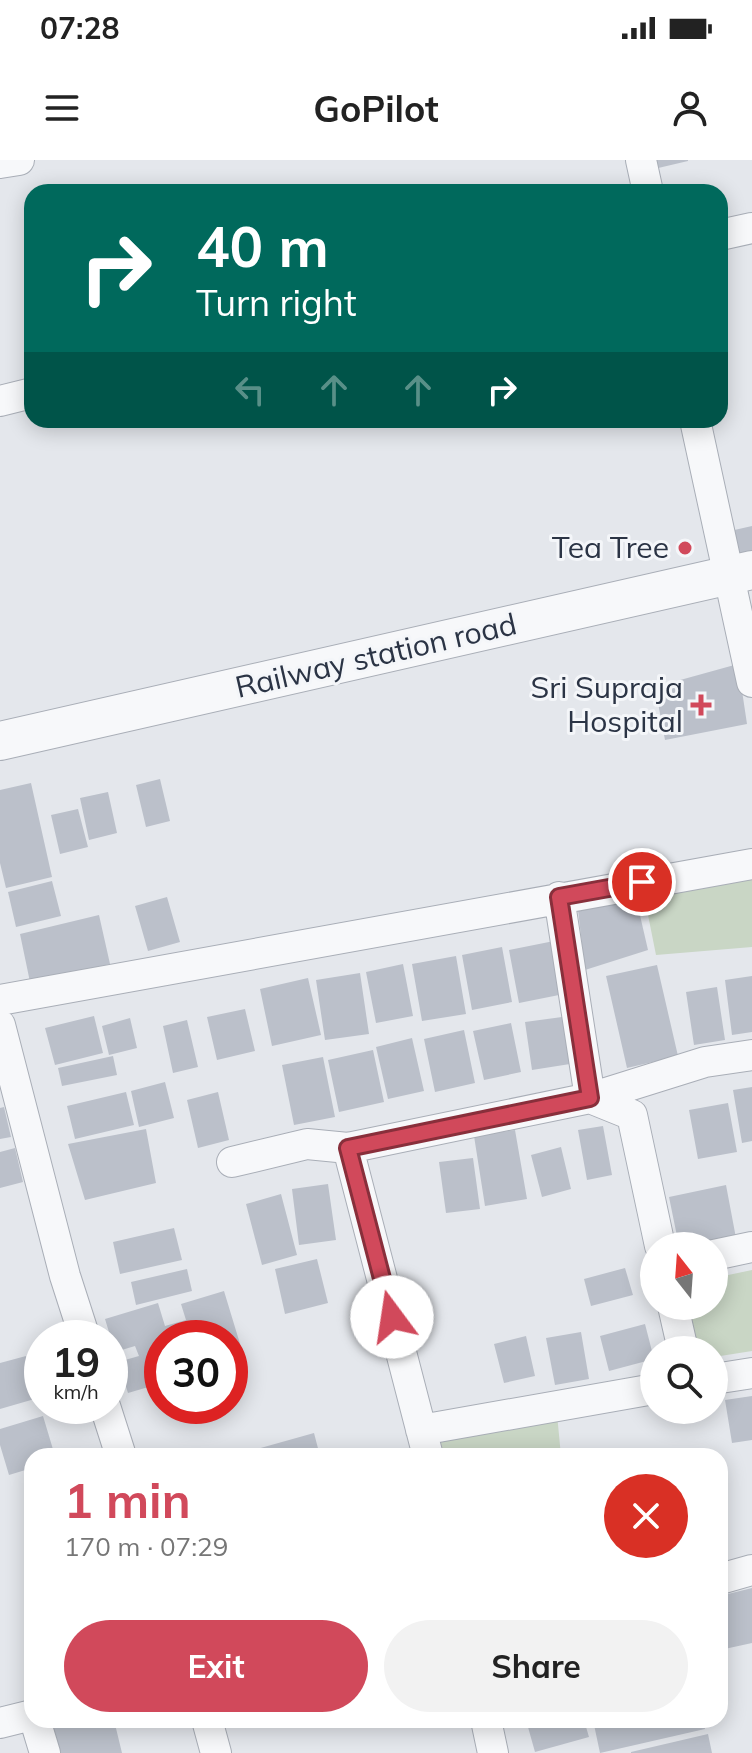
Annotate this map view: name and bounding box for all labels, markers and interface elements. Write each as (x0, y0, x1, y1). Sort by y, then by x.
text: 07:28 (40, 9, 119, 47)
icon: menu (40, 86, 84, 130)
text: GoPilot (313, 86, 439, 131)
icon: person (668, 86, 712, 130)
text: 40 m (196, 211, 329, 281)
icon: right (64, 216, 168, 320)
text: Turn right (196, 280, 357, 325)
icon: left (228, 368, 272, 412)
icon: ahead (312, 368, 356, 412)
icon: ahead (396, 368, 440, 412)
icon: right (480, 368, 524, 412)
place label: Tea Tree (552, 528, 669, 566)
marker: Tea Tree (676, 539, 694, 557)
street label: Railway station road (231, 604, 520, 706)
place label: Sri Supraja Hospital (531, 668, 683, 740)
marker: Sri Supraja Hospital (690, 694, 712, 716)
pin (608, 848, 676, 916)
icon: arrive (620, 860, 664, 904)
north arrow (640, 1232, 728, 1320)
map controls (640, 1232, 728, 1424)
position arrow (350, 1275, 434, 1359)
speed limit sign: 30 (144, 1320, 248, 1424)
button: search (640, 1336, 728, 1424)
text: 19 (52, 1337, 100, 1387)
text: km/h (53, 1379, 99, 1404)
text: 1 min (64, 1470, 191, 1530)
button: close (604, 1474, 688, 1558)
text: 170 m · 07:29 (64, 1530, 228, 1563)
button: Exit (64, 1620, 368, 1712)
button: Share (384, 1620, 688, 1712)

